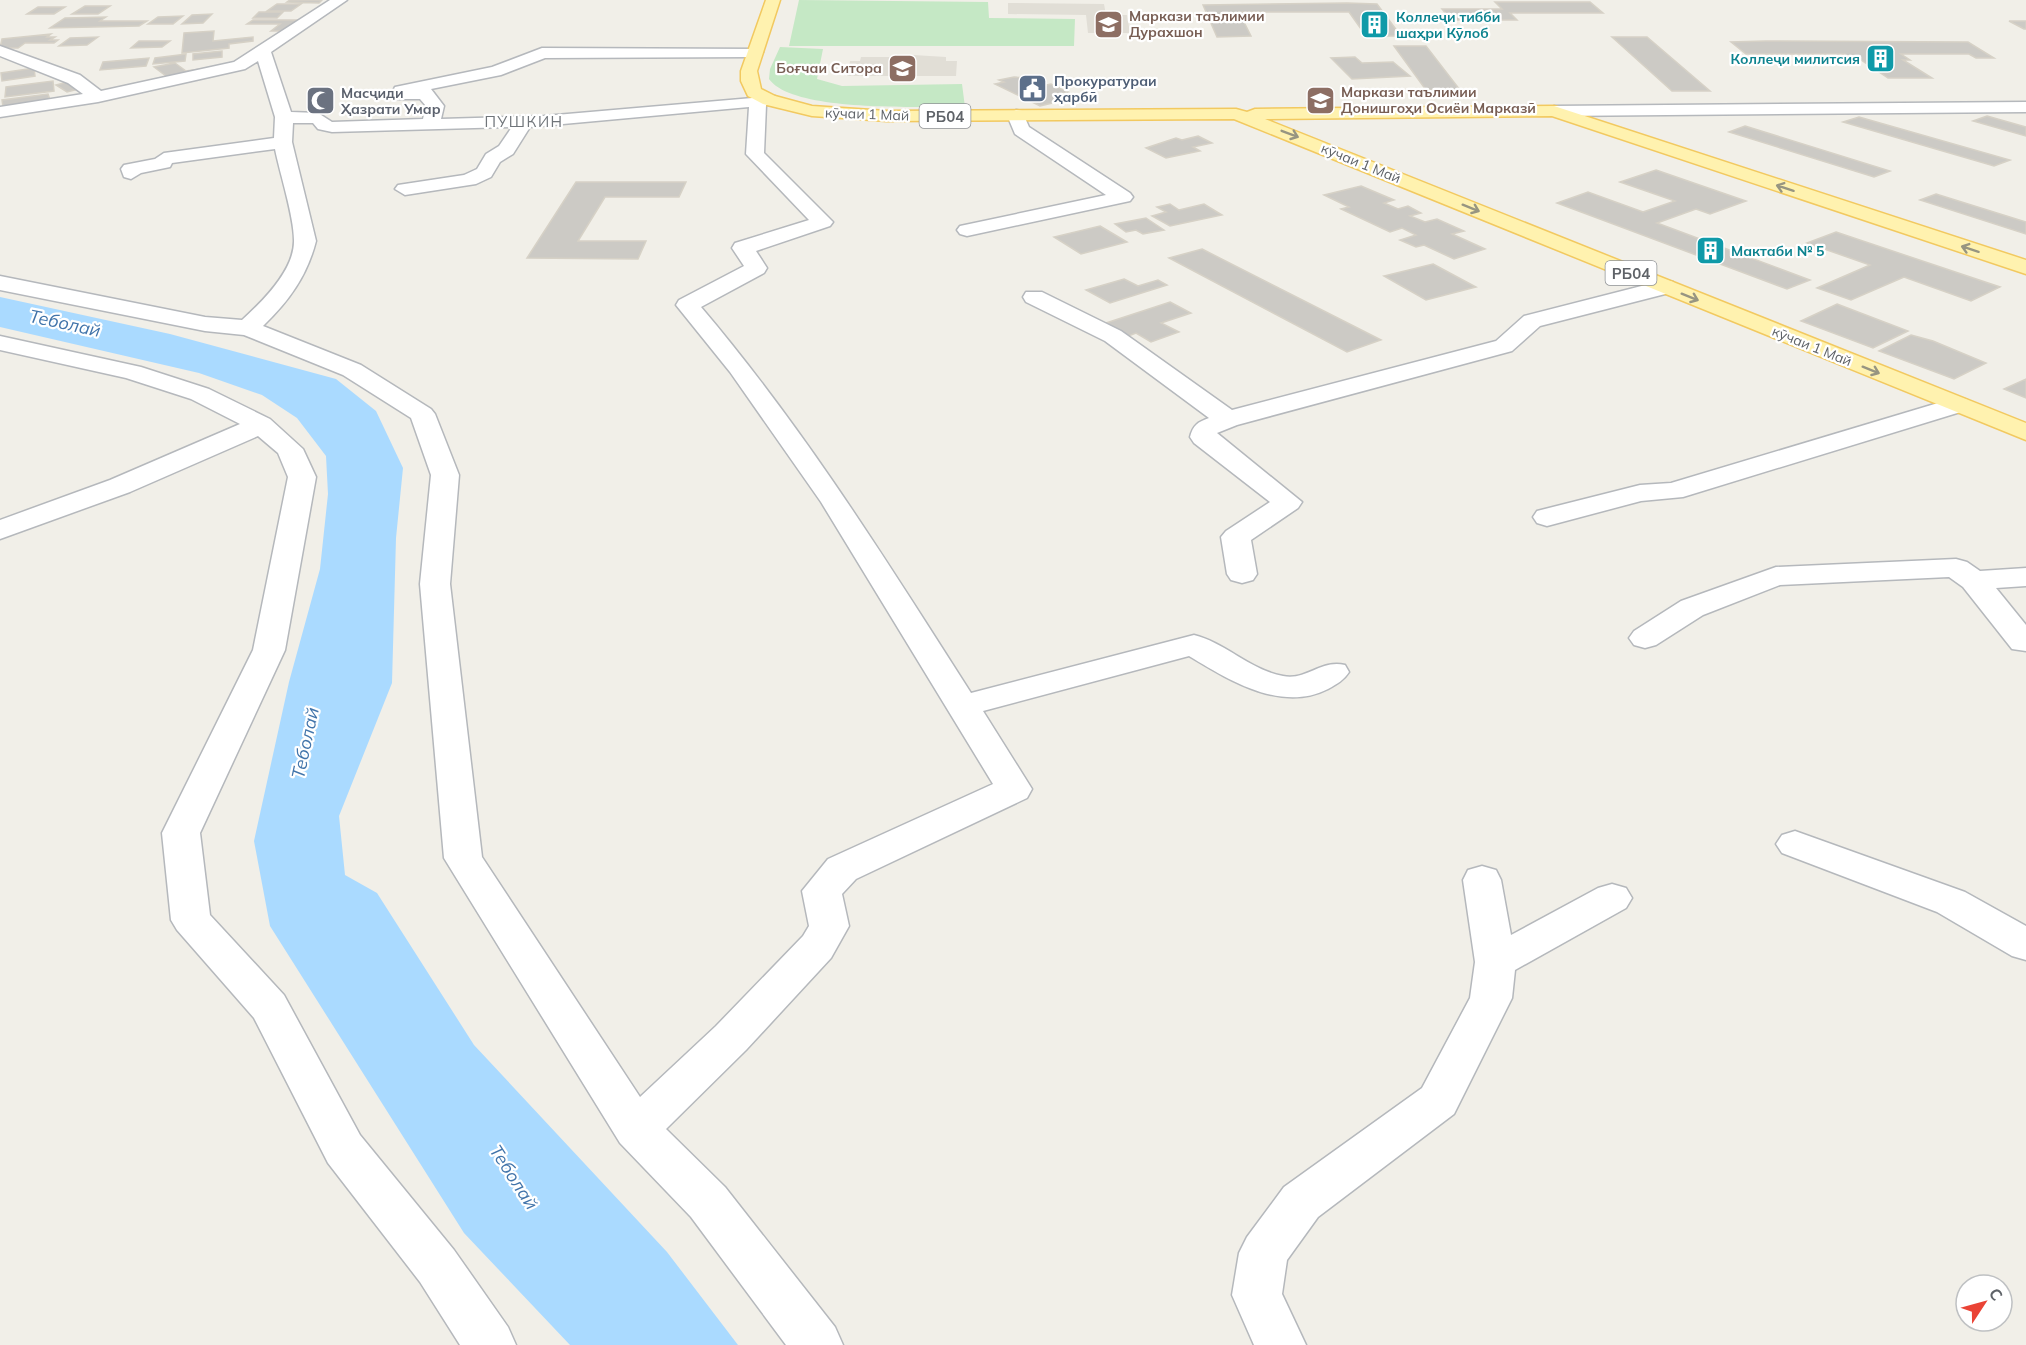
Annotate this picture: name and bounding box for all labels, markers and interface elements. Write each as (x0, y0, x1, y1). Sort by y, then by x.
place label: Маркази таълимии Дурахшон (1129, 7, 1265, 41)
school or university icon: Маркази таълимии Дурахшон (1092, 8, 1124, 40)
place label: Коллеҷи тибби шаҳри Кӯлоб (1396, 8, 1500, 42)
building icon: Коллеҷи тибби шаҳри Кӯлоб (1359, 9, 1391, 41)
building icon: Коллеҷи милитсия (1865, 43, 1897, 75)
place label: Коллеҷи милитсия (1730, 50, 1860, 68)
school or university icon: Боғчаи Ситора (887, 52, 919, 84)
place label: Боғчаи Ситора (776, 59, 882, 77)
place label: Прокуратураи ҳарбӣ (1053, 72, 1157, 106)
public building icon: Прокуратураи ҳарбӣ (1017, 73, 1049, 105)
place label: Маркази таълимии Донишгоҳи Осиёи Марказӣ (1341, 83, 1536, 117)
place label: Масҷиди Ҳазрати Умар (340, 84, 441, 118)
school or university icon: Маркази таълимии Донишгоҳи Осиёи Марказӣ (1304, 84, 1336, 116)
mosque icon: Масҷиди Ҳазрати Умар (304, 85, 336, 117)
street label: кӯчаи 1 Май (825, 104, 909, 124)
road number: РБ04 (920, 104, 970, 128)
district label: ПУШКИН (484, 112, 564, 131)
one-way arrow (1281, 129, 1299, 140)
street label: кӯчаи 1 Май (1318, 139, 1404, 187)
one-way arrow (1776, 181, 1795, 192)
one-way arrow (1461, 203, 1480, 214)
building icon: Мактаби № 5 (1694, 235, 1726, 267)
place label: Мактаби № 5 (1731, 242, 1825, 260)
one-way arrow (1961, 243, 1980, 254)
road number: РБ04 (1606, 261, 1656, 285)
one-way arrow (1681, 292, 1699, 303)
water label: Теболай (27, 304, 103, 342)
street label: кӯчаи 1 Май (1769, 322, 1855, 370)
one-way arrow (1862, 365, 1880, 376)
water label: Теболай (286, 705, 324, 781)
water label: Теболай (485, 1140, 543, 1214)
north arrow (1954, 1273, 2014, 1333)
text: С (1985, 1284, 2007, 1305)

